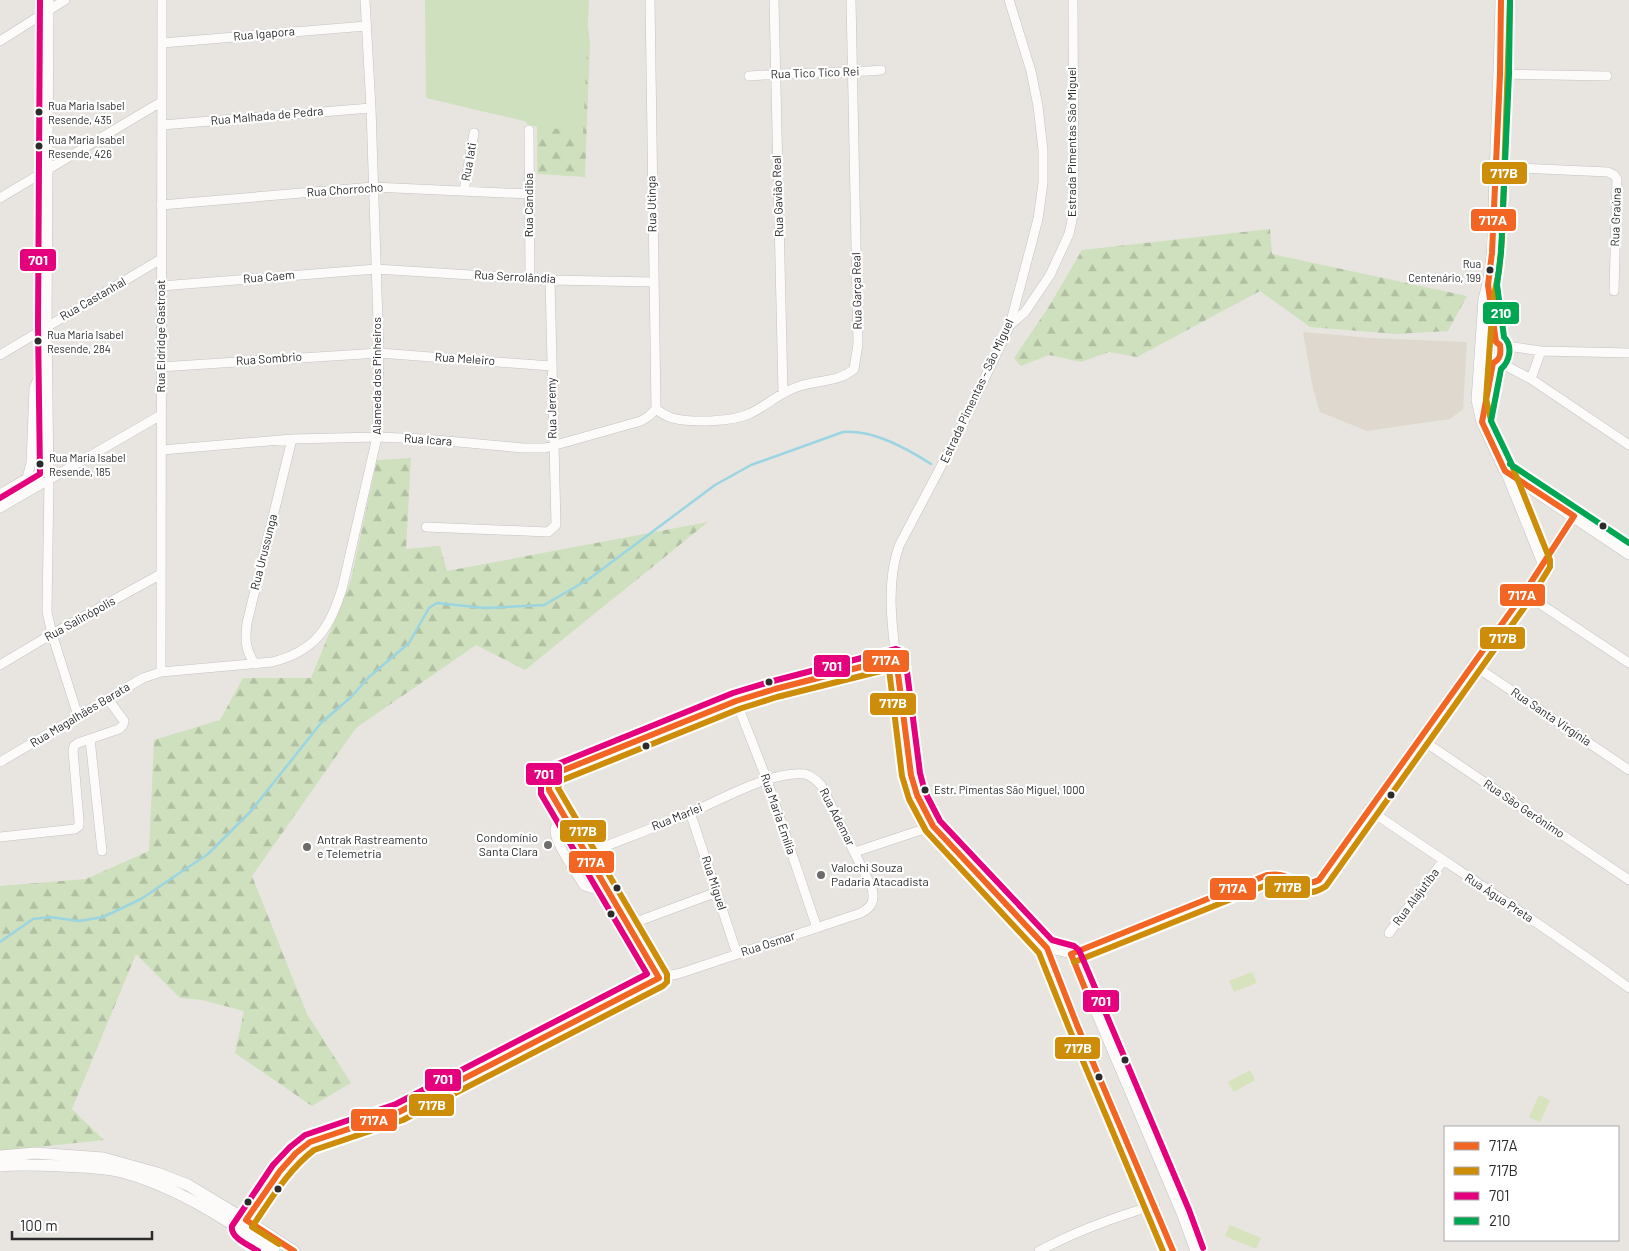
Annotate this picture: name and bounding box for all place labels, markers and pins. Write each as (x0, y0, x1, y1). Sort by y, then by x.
place label: Rua Maria Isabel Resende, 435 (48, 99, 125, 126)
marker: Rua Maria Isabel Resende, 435 (34, 107, 44, 117)
place label: Rua Maria Isabel Resende, 426 (48, 133, 125, 160)
marker: Rua Maria Isabel Resende, 426 (34, 141, 44, 151)
place label: Rua Centenário, 199 (1408, 257, 1481, 284)
marker: Rua Centenário, 199 (1485, 265, 1495, 275)
place label: Rua Maria Isabel Resende, 284 (47, 328, 124, 355)
marker: Rua Maria Isabel Resende, 284 (33, 336, 43, 346)
place label: Rua Maria Isabel Resende, 185 (49, 451, 126, 478)
marker: Rua Maria Isabel Resende, 185 (35, 459, 45, 469)
unlabelled marker (1598, 521, 1608, 531)
unlabelled marker (764, 677, 774, 687)
unlabelled marker (641, 741, 651, 751)
place label: Estr. Pimentas São Miguel, 1000 (934, 783, 1085, 796)
marker: Estr. Pimentas São Miguel, 1000 (920, 785, 930, 795)
unlabelled marker (1386, 790, 1396, 800)
place label: Condomínio Santa Clara (476, 830, 538, 858)
place label: Antrak Rastreamento e Telemetria (317, 832, 428, 860)
marker: Condomínio Santa Clara (542, 839, 554, 851)
marker: Antrak Rastreamento e Telemetria (301, 841, 313, 853)
place label: Valochi Souza Padaria Atacadista (831, 860, 929, 888)
marker: Valochi Souza Padaria Atacadista (815, 869, 827, 881)
unlabelled marker (612, 883, 622, 893)
unlabelled marker (606, 909, 616, 919)
unlabelled marker (1120, 1055, 1130, 1065)
unlabelled marker (1094, 1072, 1104, 1082)
unlabelled marker (273, 1184, 283, 1194)
unlabelled marker (243, 1197, 253, 1207)

